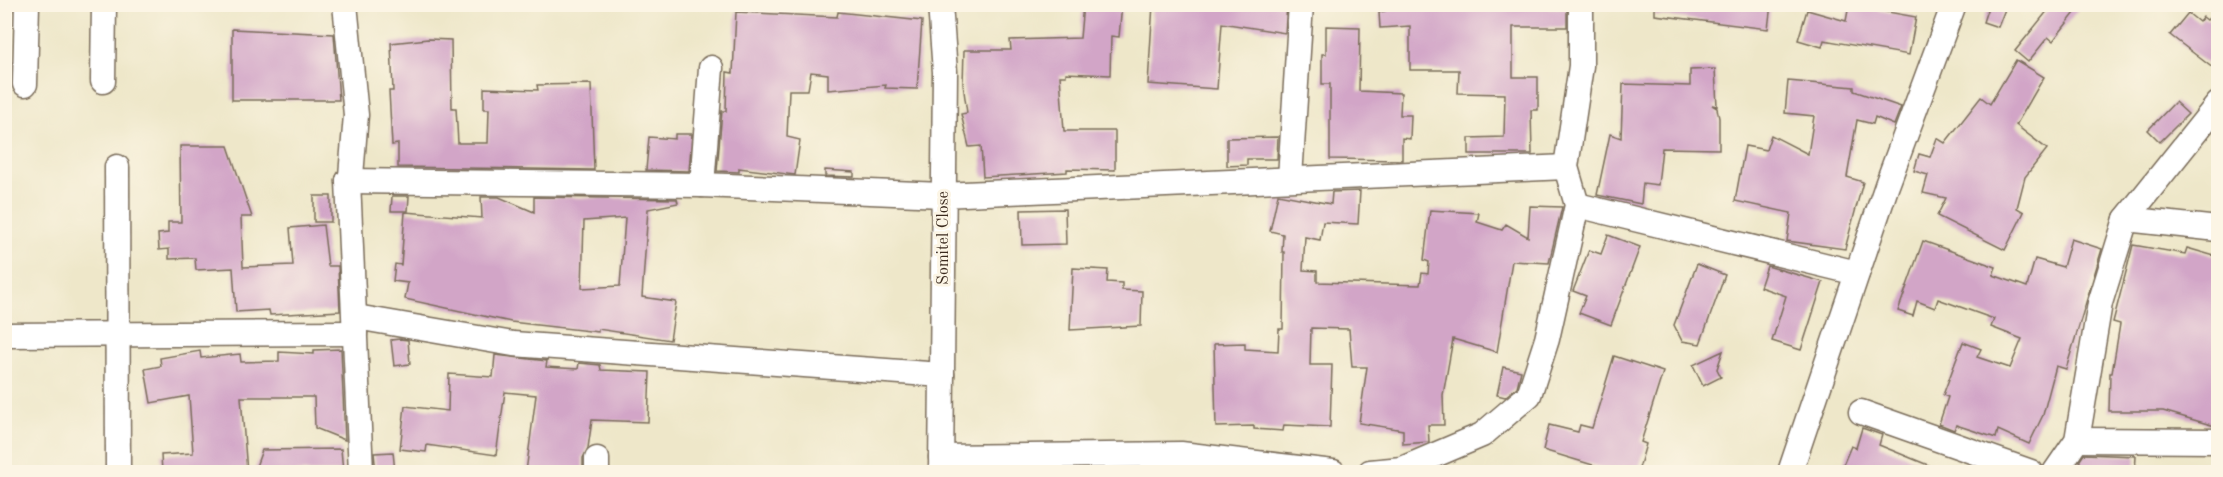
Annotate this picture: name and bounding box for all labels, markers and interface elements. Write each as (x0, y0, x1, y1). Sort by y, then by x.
street label: Somitel Close (936, 191, 952, 285)

